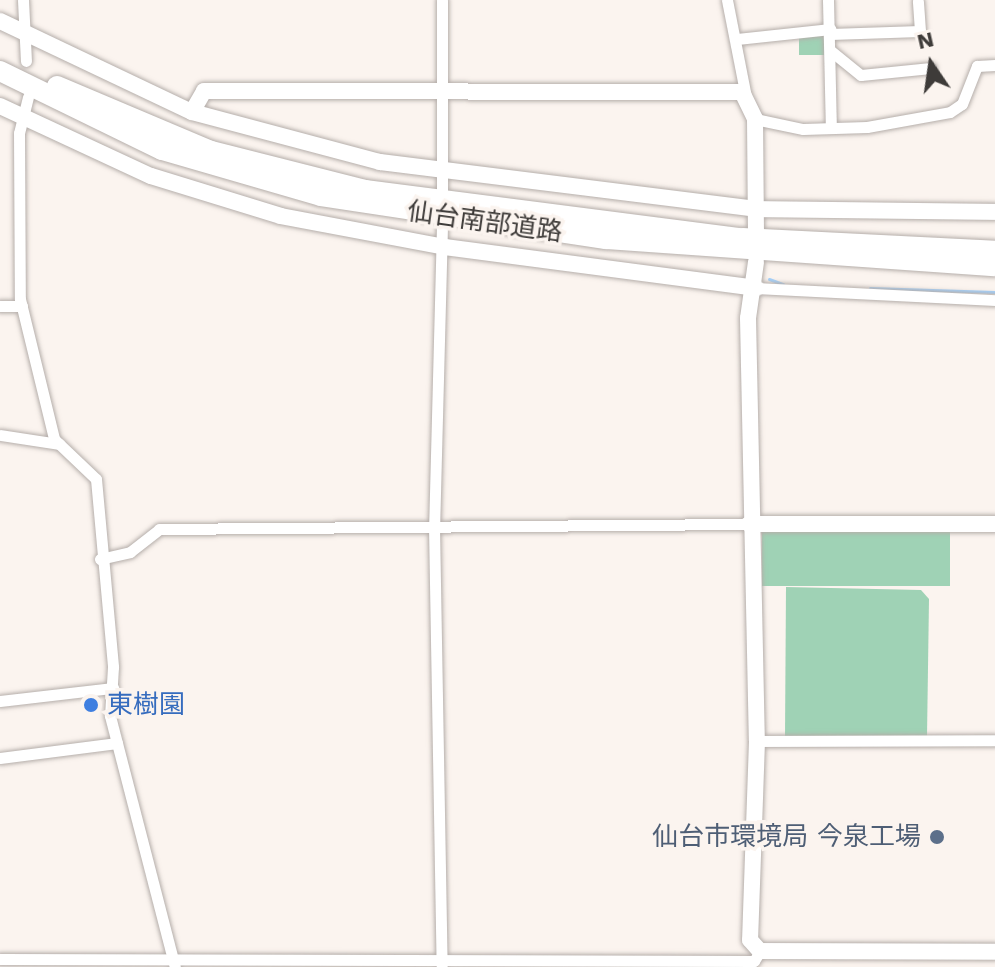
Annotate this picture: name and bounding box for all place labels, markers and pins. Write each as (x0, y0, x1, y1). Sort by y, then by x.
place label: 東樹園 (107, 689, 185, 721)
marker: 東樹園 (82, 696, 100, 714)
place label: 仙台市環境局 今泉工場 (652, 821, 921, 853)
marker: 仙台市環境局 今泉工場 (928, 828, 946, 846)

